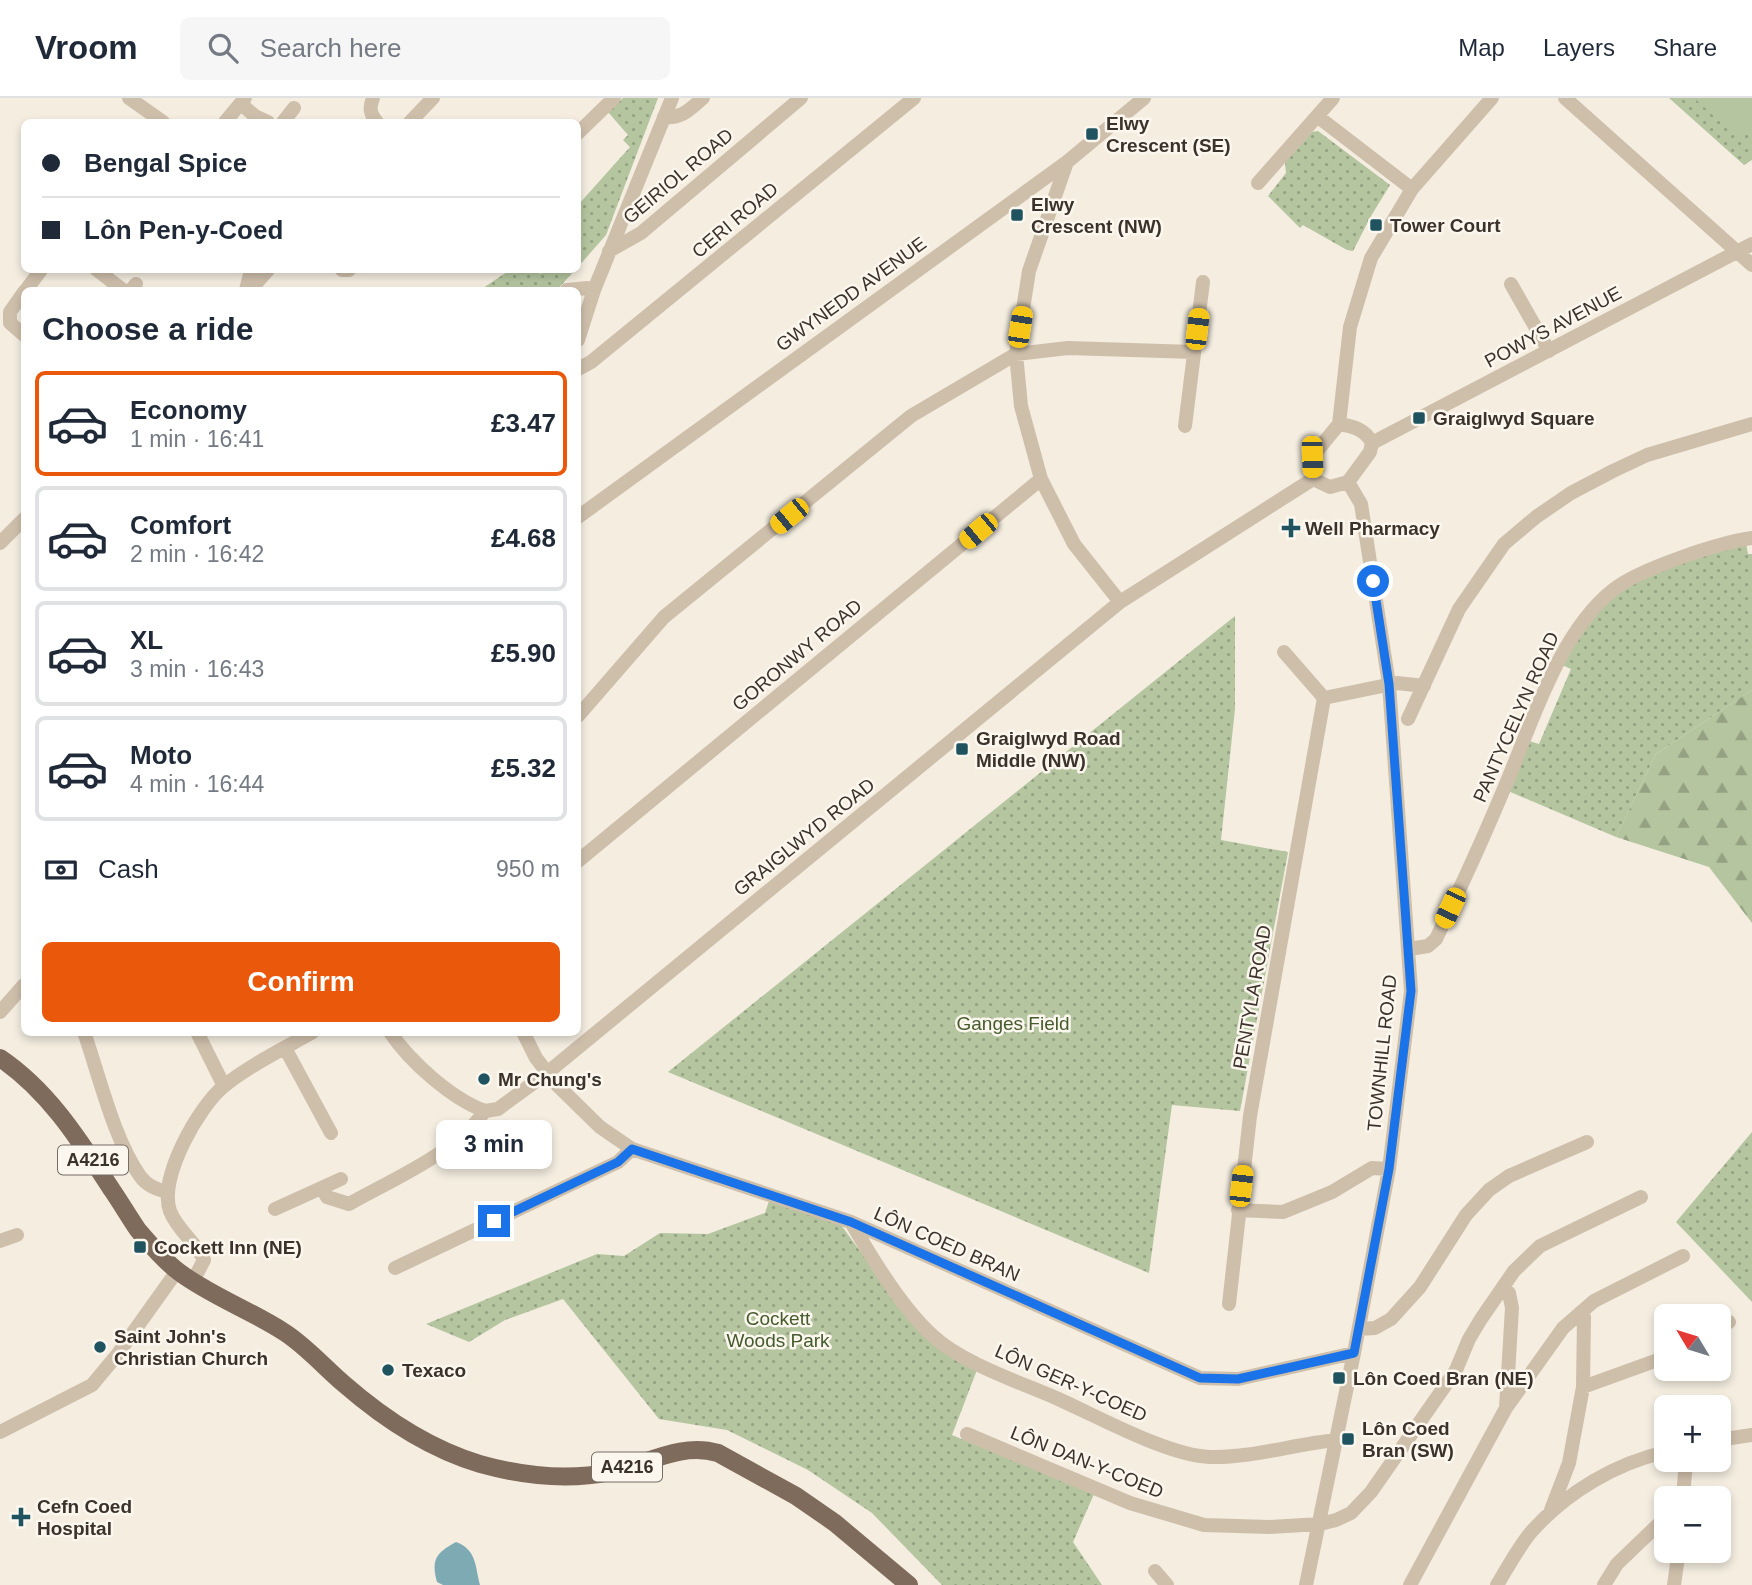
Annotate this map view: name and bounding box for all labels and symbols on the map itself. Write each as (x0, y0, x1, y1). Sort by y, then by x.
place label: Elwy Crescent (SE) (1106, 113, 1231, 156)
street label: GEIRIOL ROAD (619, 124, 737, 228)
marker: Elwy Crescent (SE) (1084, 126, 1100, 142)
street label: CERI ROAD (688, 178, 782, 262)
place label: Elwy Crescent (NW) (1031, 194, 1162, 237)
marker: Elwy Crescent (NW) (1009, 207, 1025, 223)
place label: Tower Court (1390, 215, 1501, 236)
marker: Tower Court (1368, 217, 1384, 233)
street label: GWYNEDD AVENUE (772, 233, 930, 355)
street label: POWYS AVENUE (1481, 282, 1625, 372)
car (1007, 305, 1034, 349)
car (1185, 307, 1210, 351)
place label: Graiglwyd Square (1433, 408, 1595, 429)
marker: Graiglwyd Square (1411, 410, 1427, 426)
car (1301, 436, 1324, 478)
car (767, 495, 812, 537)
car (956, 509, 1001, 553)
place label: Well Pharmacy (1305, 518, 1440, 539)
marker: Well Pharmacy (1283, 520, 1299, 536)
route start (1357, 565, 1389, 597)
street label: GORONWY ROAD (728, 595, 866, 715)
street label: PANTYCELYN ROAD (1469, 629, 1563, 805)
place label: Graiglwyd Road Middle (NW) (976, 728, 1121, 771)
marker: Graiglwyd Road Middle (NW) (954, 741, 970, 757)
street label: GRAIGLWYD ROAD (729, 774, 879, 900)
car (1432, 885, 1469, 931)
street label: PENTYLA ROAD (1229, 923, 1275, 1071)
street label: TOWNHILL ROAD (1363, 974, 1401, 1132)
park label: Ganges Field (956, 1013, 1070, 1034)
place label: Mr Chung's (498, 1069, 602, 1090)
marker: Mr Chung's (476, 1071, 492, 1087)
callout: 3 min (436, 1119, 552, 1168)
road number: A4216 (58, 1146, 128, 1175)
car (1229, 1164, 1254, 1208)
street label: LÔN COED BRAN (871, 1202, 1023, 1286)
route end (478, 1205, 510, 1237)
place label: Cockett Inn (NE) (154, 1237, 302, 1258)
marker: Cockett Inn (NE) (132, 1239, 148, 1255)
north arrow (1654, 1304, 1731, 1381)
park label: Cockett Woods Park (726, 1308, 830, 1351)
place label: Saint John's Christian Church (114, 1326, 268, 1369)
marker: Saint John's Christian Church (92, 1339, 108, 1355)
street label: LÔN GER-Y-COED (992, 1340, 1150, 1426)
place label: Texaco (402, 1360, 466, 1381)
marker: Texaco (380, 1362, 396, 1378)
place label: Lôn Coed Bran (NE) (1353, 1368, 1534, 1389)
marker: Lôn Coed Bran (NE) (1331, 1370, 1347, 1386)
place label: Lôn Coed Bran (SW) (1362, 1418, 1454, 1461)
street label: LÔN DAN-Y-COED (1008, 1422, 1166, 1502)
marker: Lôn Coed Bran (SW) (1340, 1431, 1356, 1447)
road number: A4216 (592, 1452, 662, 1482)
place label: Cefn Coed Hospital (37, 1496, 132, 1539)
marker: Cefn Coed Hospital (11, 1507, 31, 1527)

